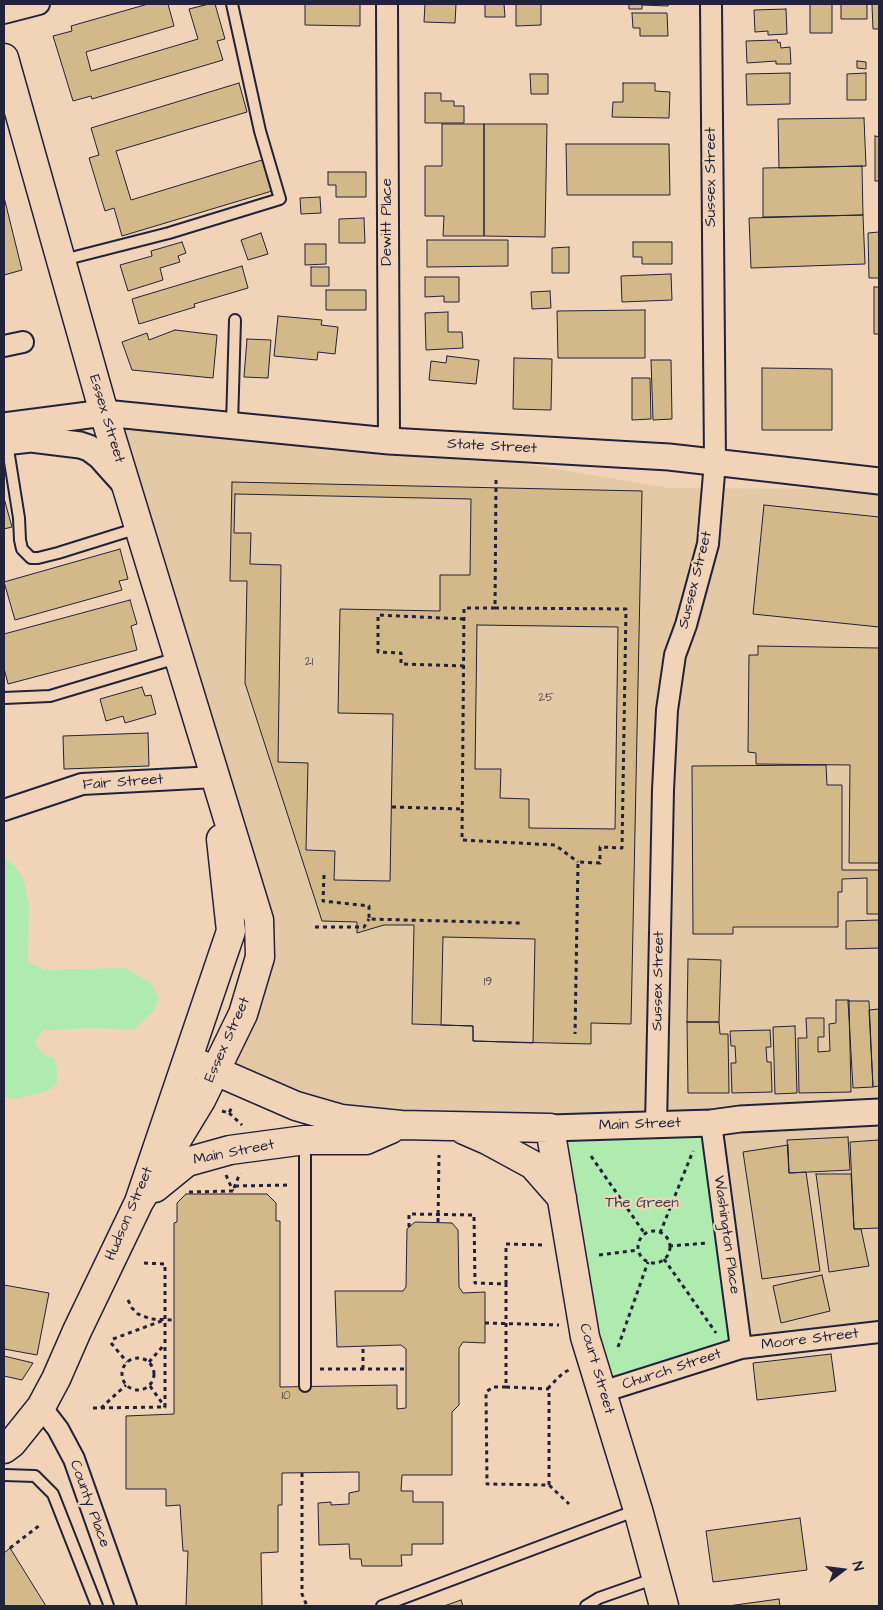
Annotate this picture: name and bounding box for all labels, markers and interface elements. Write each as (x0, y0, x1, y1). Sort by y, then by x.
street label: Sussex Street (703, 127, 721, 227)
street label: Dewitt Place (379, 178, 397, 266)
street label: Essex Street (84, 373, 128, 465)
street label: State Street (447, 436, 537, 458)
street label: Sussex Street (675, 529, 717, 631)
house number: 21 (305, 655, 313, 669)
house number: 25 (538, 691, 554, 705)
street label: Fair Street (82, 771, 164, 795)
street label: Sussex Street (649, 931, 669, 1031)
house number: 19 (484, 975, 492, 989)
street label: Essex Street (201, 995, 255, 1085)
street label: Main Street (599, 1115, 681, 1135)
street label: Main Street (192, 1136, 276, 1170)
street label: Hudson Street (102, 1164, 158, 1264)
street label: Washington Place (709, 1175, 743, 1295)
park label: The Green (605, 1195, 679, 1213)
street label: Court Street (574, 1322, 618, 1416)
street label: Moore Street (760, 1325, 860, 1355)
street label: Church Street (620, 1346, 724, 1394)
house number: 10 (281, 1389, 291, 1403)
street label: County Place (65, 1458, 113, 1550)
north arrow (818, 1545, 868, 1595)
text: N (847, 1559, 868, 1573)

